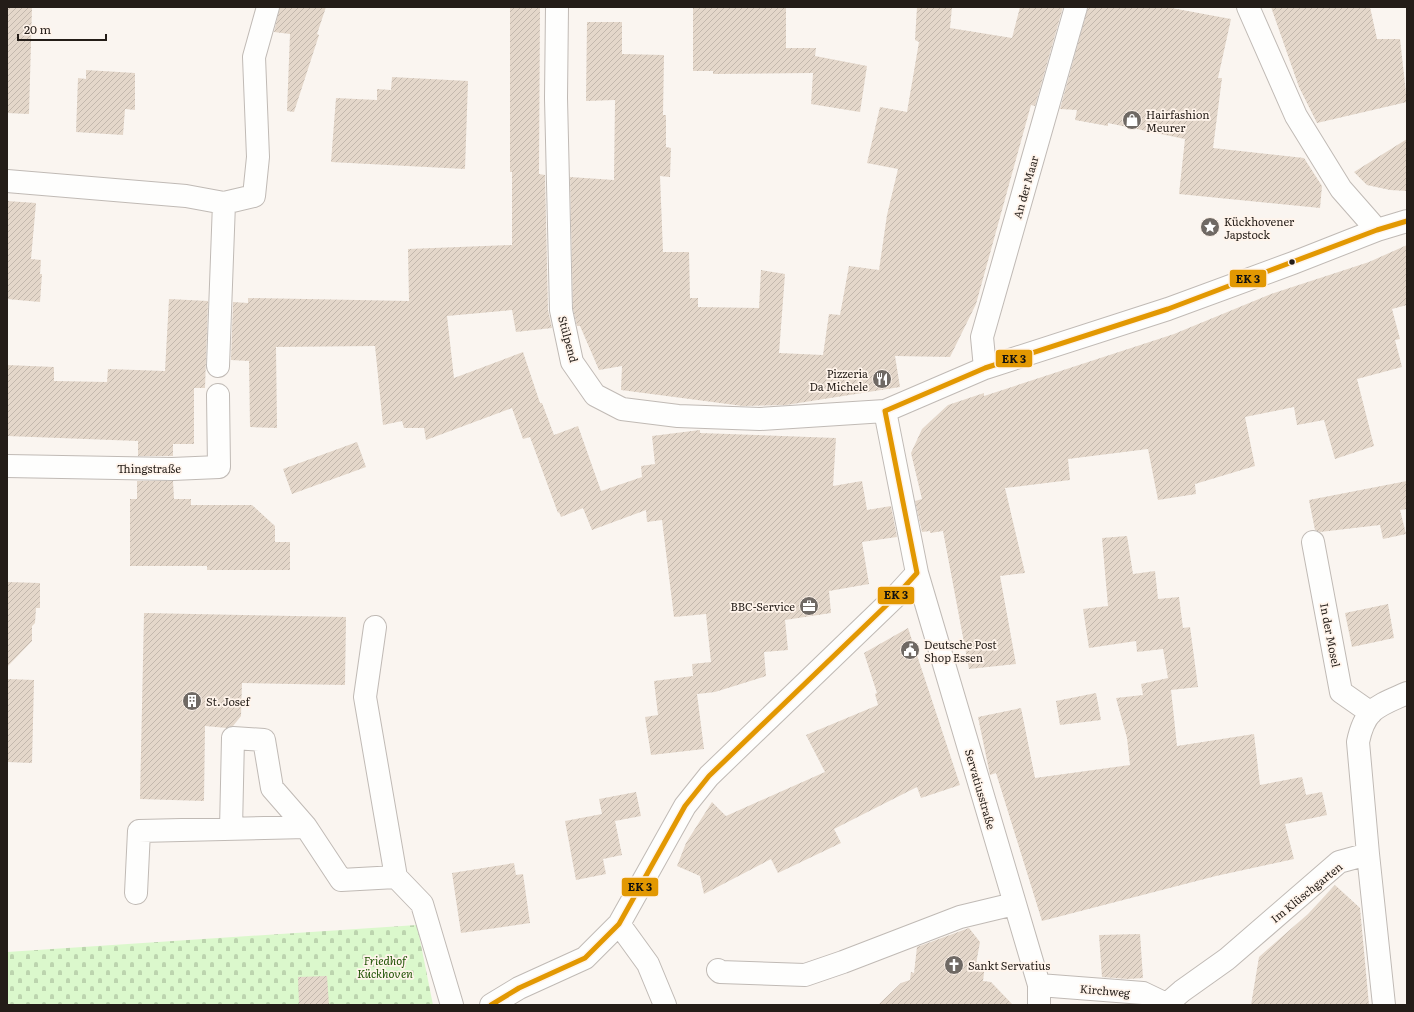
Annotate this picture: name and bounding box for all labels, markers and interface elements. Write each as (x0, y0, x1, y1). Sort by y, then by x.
scale bar (18, 16, 106, 42)
text: 20 m (24, 20, 51, 38)
place label: Hairfashion Meurer (1146, 106, 1210, 135)
shop icon: Hairfashion Meurer (1121, 109, 1143, 131)
street label: An der Maar (1008, 153, 1042, 220)
place label: Kückhovener Japstock (1224, 213, 1295, 242)
place icon: Kückhovener Japstock (1199, 216, 1221, 238)
unlabelled marker (1287, 257, 1297, 267)
line badge: EK 3 (1229, 269, 1267, 288)
text: EK 3 (1236, 270, 1260, 286)
street label: Stülpend (555, 314, 583, 364)
line badge: EK 3 (995, 349, 1033, 368)
text: EK 3 (1002, 350, 1026, 366)
place label: Pizzeria Da Michele (809, 365, 868, 394)
restaurant icon: Pizzeria Da Michele (871, 368, 893, 390)
street label: Thingstraße (117, 460, 181, 476)
line badge: EK 3 (877, 586, 915, 605)
text: EK 3 (884, 586, 908, 602)
office icon: BBC-Service (798, 595, 820, 617)
place label: BBC-Service (731, 598, 795, 614)
street label: In der Mosel (1317, 602, 1345, 669)
place label: Deutsche Post Shop Essen (924, 636, 997, 665)
public building icon: Deutsche Post Shop Essen (899, 639, 921, 661)
building icon: St. Josef (181, 690, 203, 712)
place label: St. Josef (206, 693, 250, 709)
street label: Servatiusstraße (962, 747, 1000, 831)
street label: Im Klüschgarten (1267, 858, 1345, 926)
line badge: EK 3 (621, 877, 659, 897)
text: EK 3 (628, 878, 652, 894)
park label: Friedhof Kückhoven (357, 952, 413, 981)
church icon: Sankt Servatius (943, 954, 965, 976)
place label: Sankt Servatius (968, 957, 1050, 973)
street label: Kirchweg (1079, 980, 1132, 1000)

